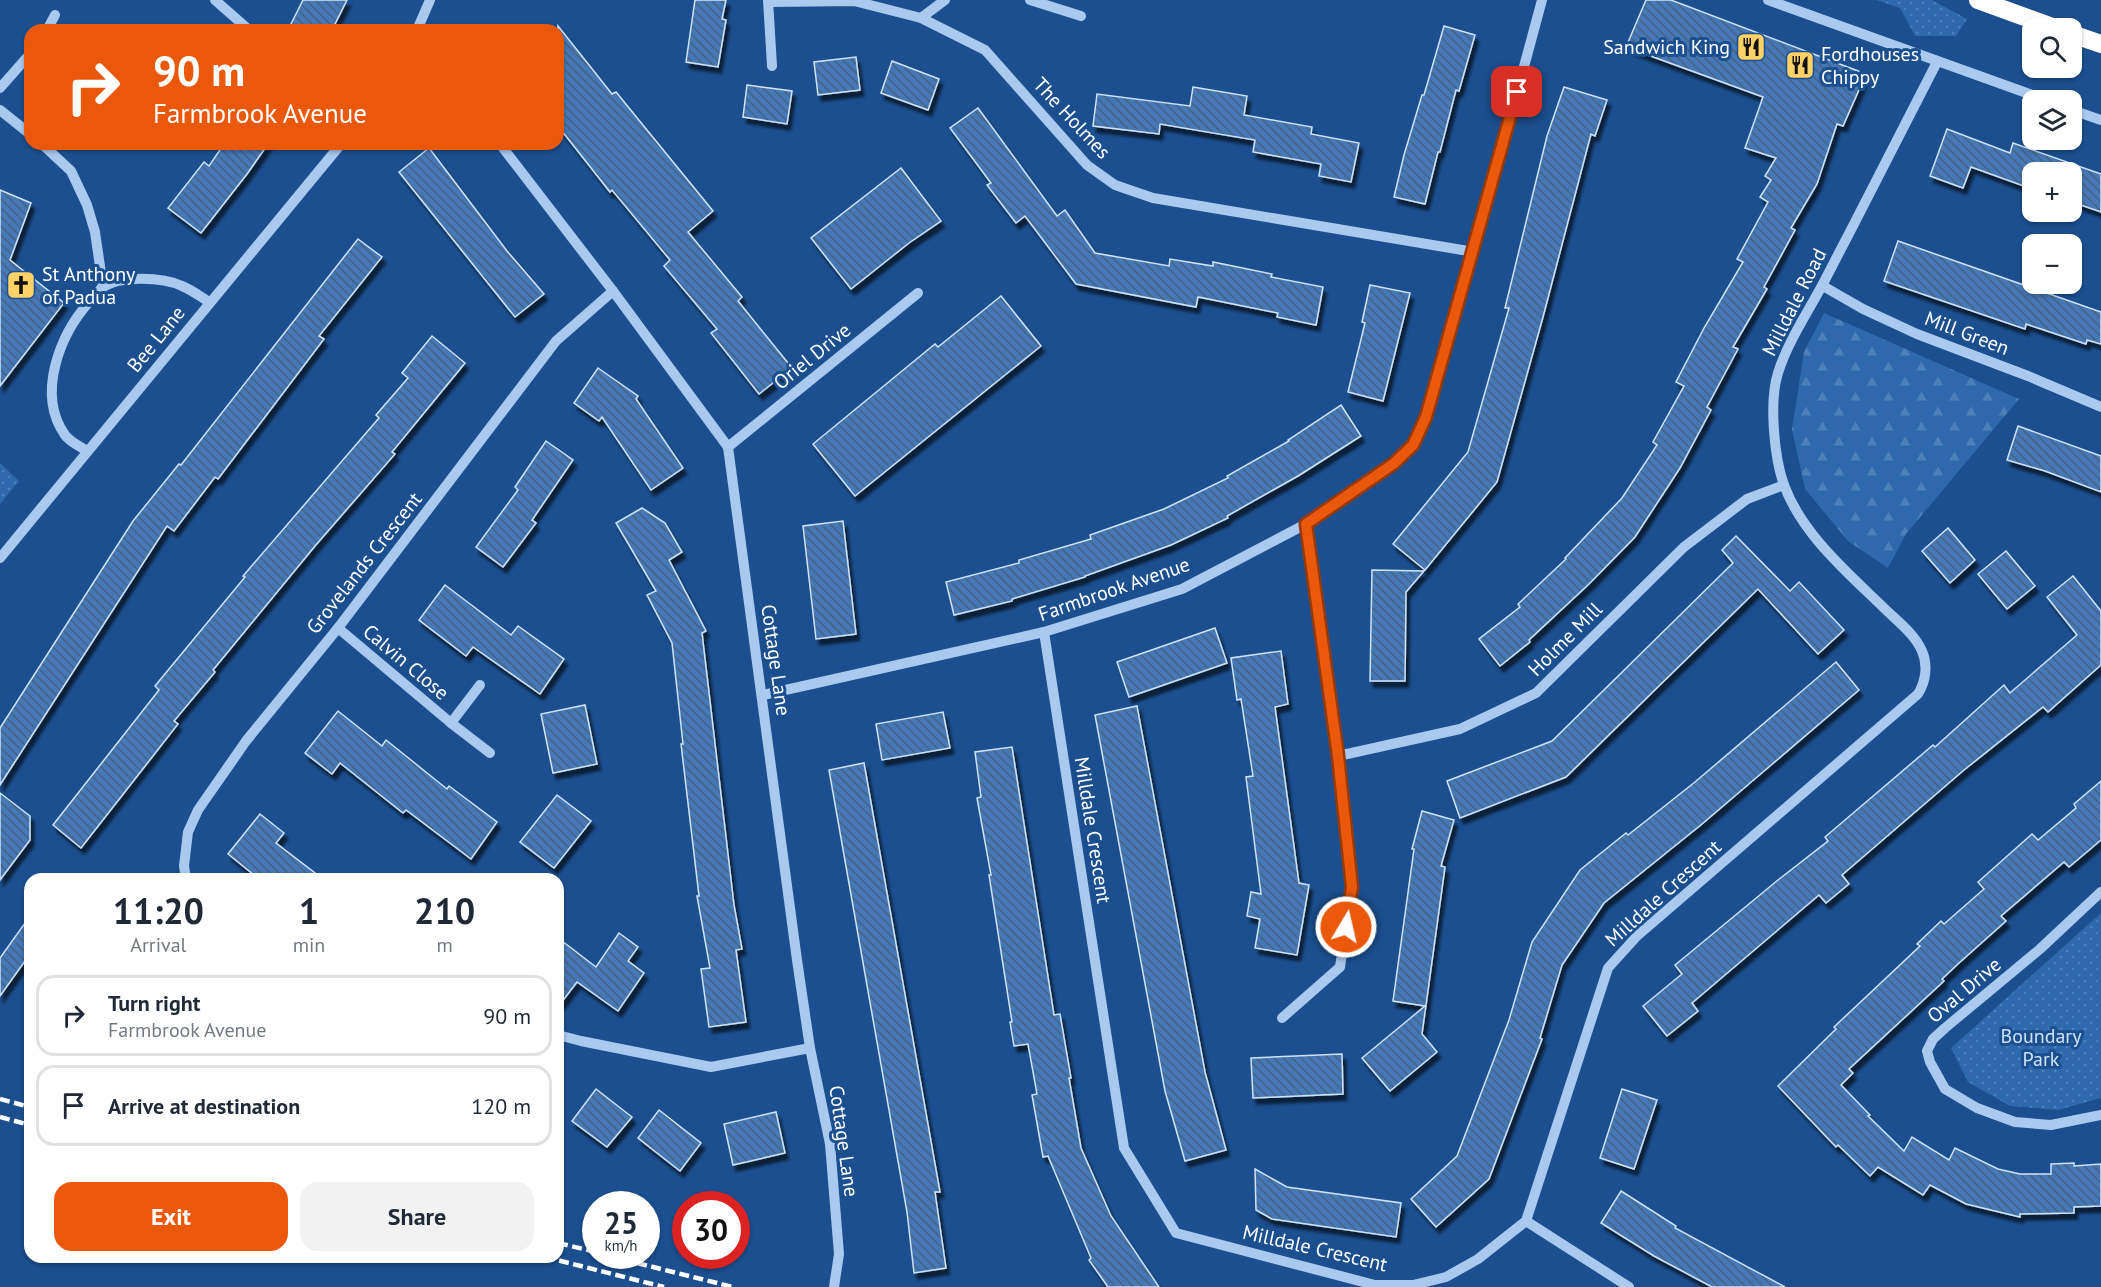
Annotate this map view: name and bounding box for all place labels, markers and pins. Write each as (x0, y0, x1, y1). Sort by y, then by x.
restaurant icon: Sandwich King (1735, 31, 1767, 63)
place label: Sandwich King (1603, 34, 1730, 60)
place label: Fordhouses Chippy (1821, 41, 1919, 90)
restaurant icon: Fordhouses Chippy (1784, 49, 1816, 81)
pin (1491, 66, 1542, 117)
place label: St Anthony of Padua (42, 261, 136, 310)
church icon: St Anthony of Padua (5, 269, 37, 301)

